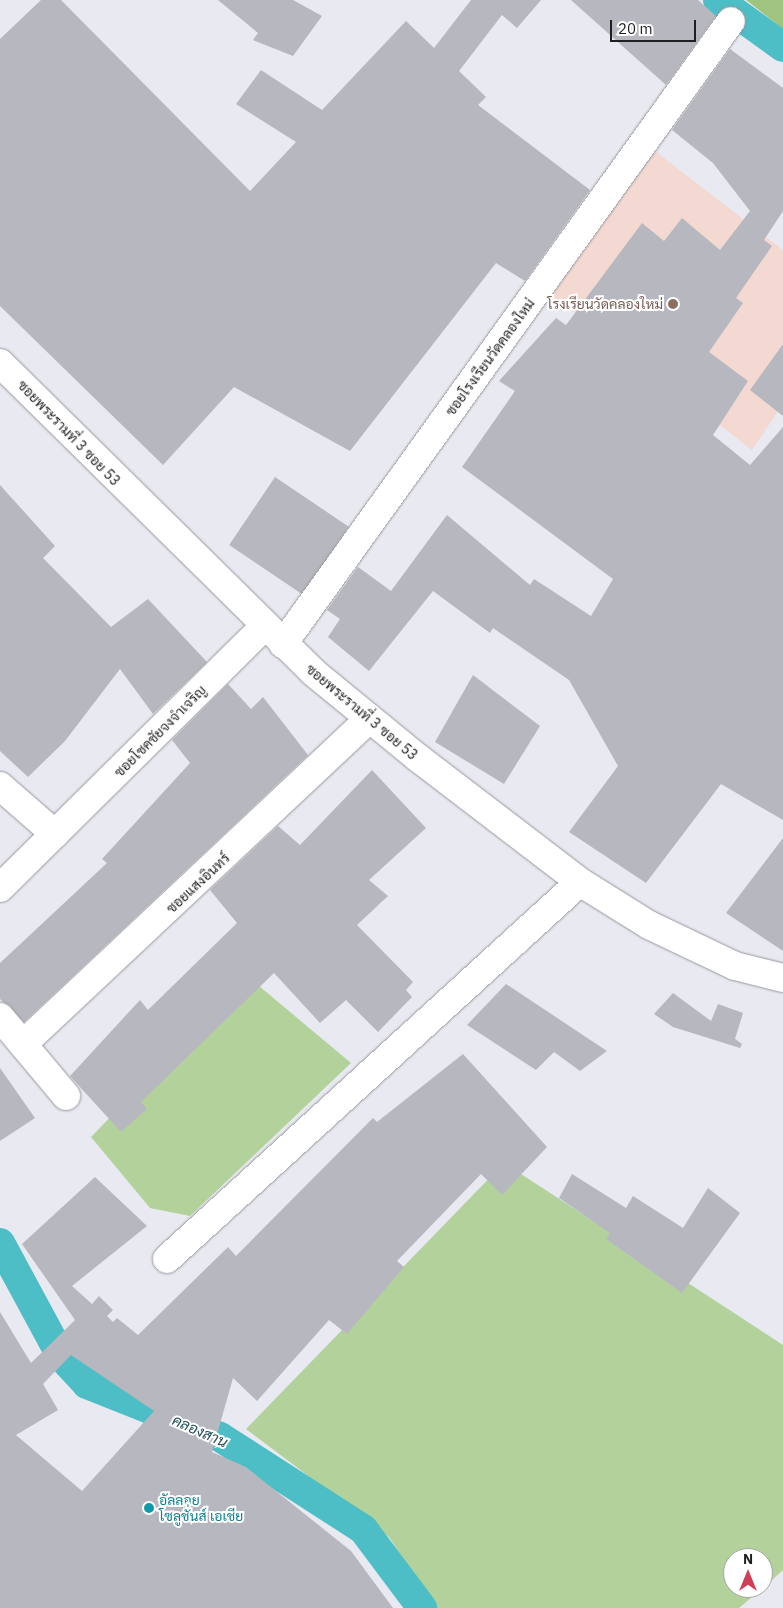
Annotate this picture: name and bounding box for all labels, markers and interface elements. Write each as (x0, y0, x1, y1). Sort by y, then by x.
scale bar (613, 10, 699, 42)
text: 20 m (618, 19, 653, 38)
street label: ซอยโรงเรียนวัดคลองใหม่ (442, 295, 538, 419)
place label: โรงเรียนวัดคลองใหม่ (547, 296, 663, 312)
marker: โรงเรียนวัดคลองใหม่ (667, 298, 679, 310)
street label: ซอยพระรามที่ 3 ซอย 53 (14, 377, 124, 489)
street label: ซอยพระรามที่ 3 ซอย 53 (303, 660, 421, 764)
street label: ซอยโชคชัยจงจำเจริญ (111, 682, 209, 780)
street label: ซอยแสงอินทร์ (163, 849, 233, 917)
water label: คลองสาน (169, 1411, 231, 1451)
place label: อัลลอย โซลูชั่นส์ เอเชีย (159, 1492, 243, 1524)
marker: อัลลอย โซลูชั่นส์ เอเชีย (143, 1502, 155, 1514)
north arrow (723, 1548, 773, 1598)
text: N (743, 1550, 753, 1568)

